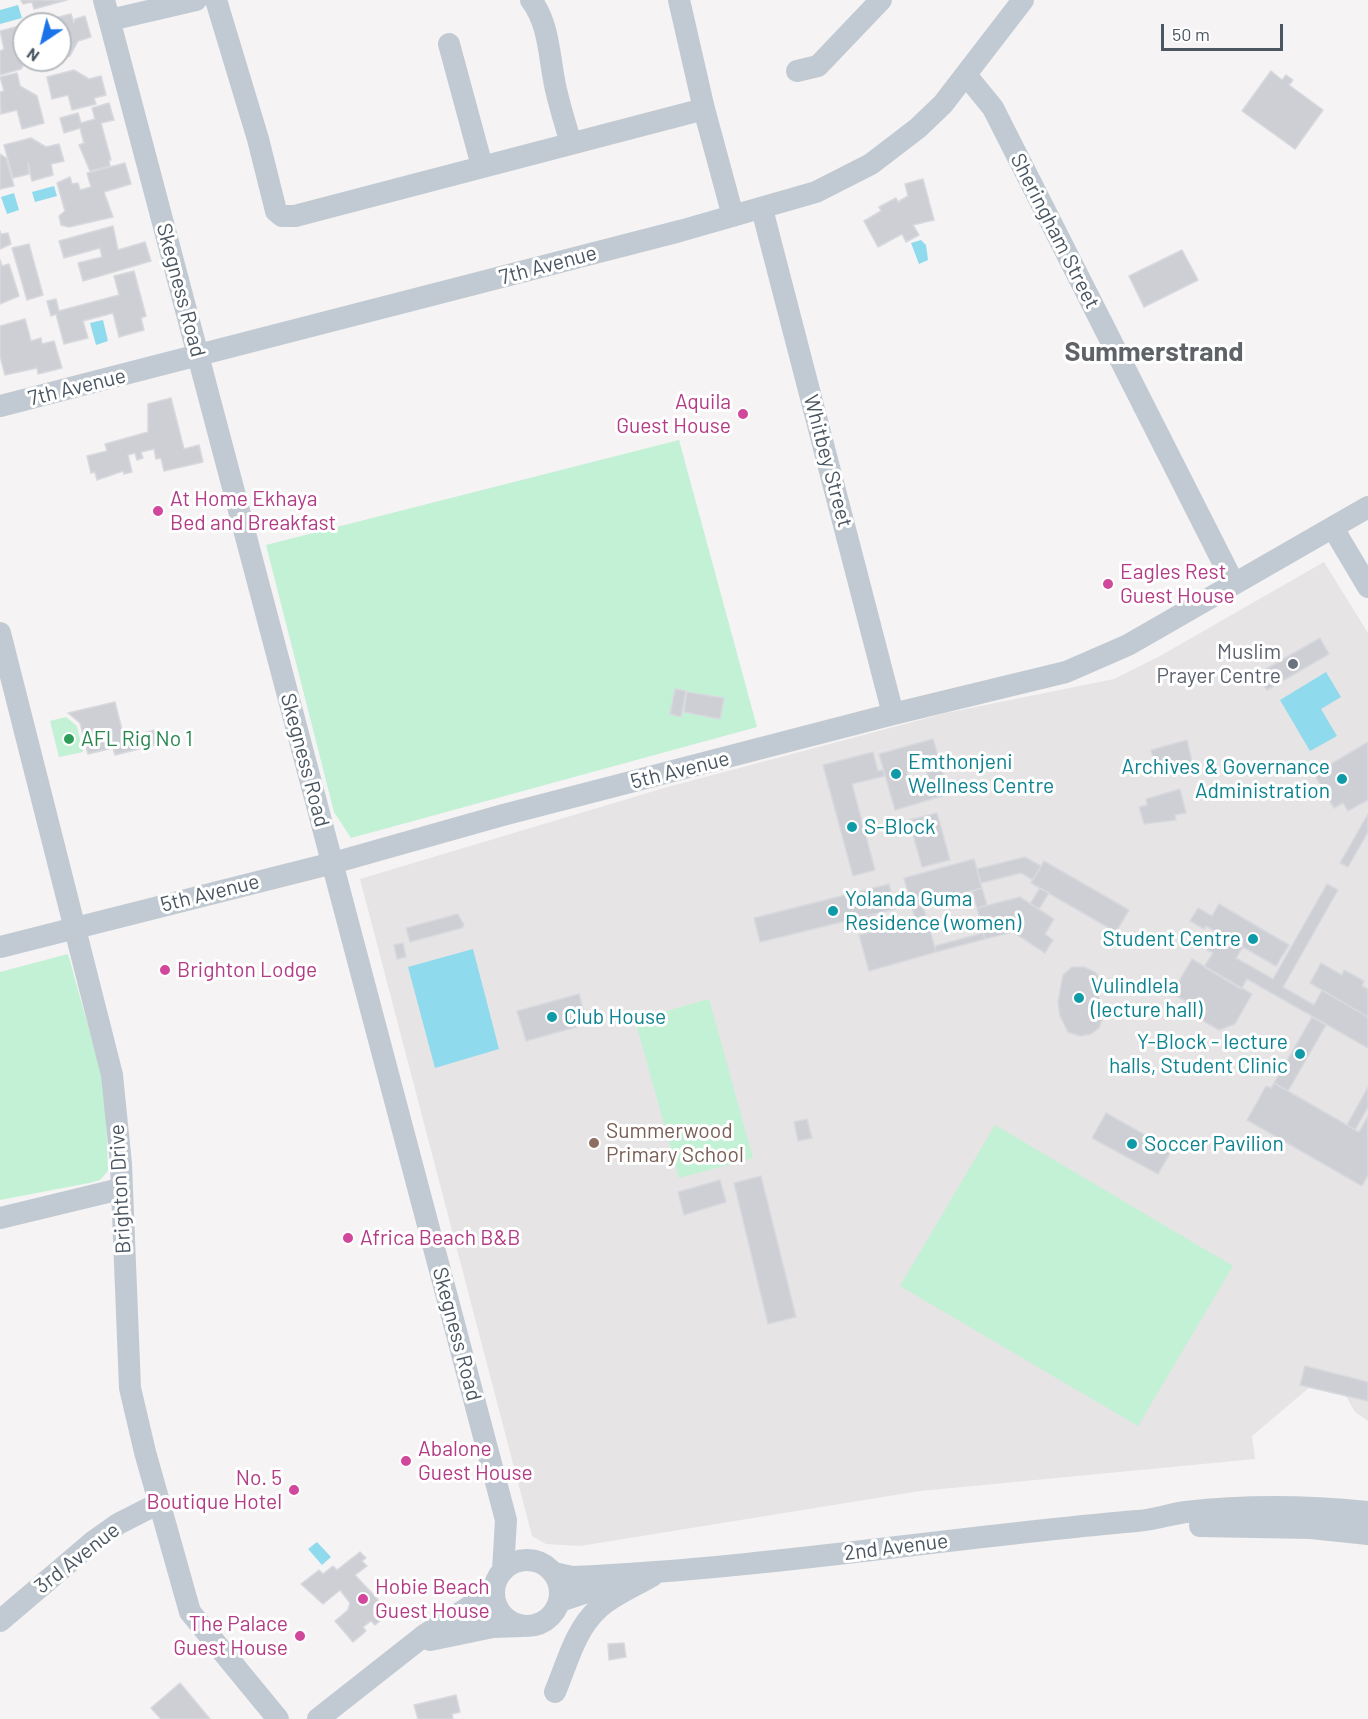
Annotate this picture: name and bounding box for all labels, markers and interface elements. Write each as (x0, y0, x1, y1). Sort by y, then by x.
north arrow (12, 12, 72, 72)
scale bar (1164, 12, 1286, 50)
text: 50 m (1172, 23, 1210, 45)
text: N (23, 45, 42, 66)
street label: Sheringham Street (1005, 149, 1105, 313)
street label: Skegness Road (151, 220, 211, 360)
street label: 7th Avenue (497, 240, 599, 290)
district label: Summerstrand (1065, 336, 1243, 368)
street label: 7th Avenue (26, 363, 128, 411)
place label: Aquila Guest House (616, 389, 731, 439)
street label: Whitbey Street (798, 392, 858, 530)
marker: Aquila Guest House (736, 407, 750, 421)
place label: At Home Ekhaya Bed and Breakfast (170, 486, 336, 536)
marker: At Home Ekhaya Bed and Breakfast (151, 504, 165, 518)
place label: Eagles Rest Guest House (1120, 559, 1235, 609)
marker: Eagles Rest Guest House (1101, 577, 1115, 591)
place label: Muslim Prayer Centre (1156, 639, 1281, 689)
marker: Muslim Prayer Centre (1286, 657, 1300, 671)
street label: Skegness Road (275, 690, 335, 830)
place label: AFL Rig No 1 (81, 726, 193, 752)
marker: AFL Rig No 1 (62, 732, 76, 746)
street label: 5th Avenue (628, 746, 732, 794)
place label: Emthonjeni Wellness Centre (908, 749, 1054, 799)
place label: Archives & Governance Administration (1122, 754, 1330, 804)
marker: Emthonjeni Wellness Centre (889, 767, 903, 781)
marker: Archives & Governance Administration (1335, 772, 1349, 786)
place label: S-Block (864, 814, 935, 840)
marker: S-Block (845, 820, 859, 834)
street label: 5th Avenue (158, 869, 262, 917)
place label: Yolanda Guma Residence (women) (845, 886, 1021, 936)
marker: Yolanda Guma Residence (women) (826, 904, 840, 918)
place label: Student Centre (1102, 926, 1241, 952)
marker: Student Centre (1246, 932, 1260, 946)
place label: Brighton Lodge (177, 957, 317, 983)
marker: Brighton Lodge (158, 963, 172, 977)
place label: Vulindlela (lecture hall) (1091, 973, 1202, 1023)
marker: Vulindlela (lecture hall) (1072, 991, 1086, 1005)
place label: Club House (564, 1004, 666, 1030)
marker: Club House (545, 1010, 559, 1024)
place label: Y-Block - lecture halls, Student Clinic (1109, 1029, 1288, 1079)
marker: Y-Block - lecture halls, Student Clinic (1293, 1047, 1307, 1061)
place label: Summerwood Primary School (606, 1118, 744, 1168)
street label: Brighton Drive (104, 1124, 136, 1254)
place label: Soccer Pavilion (1144, 1131, 1284, 1157)
marker: Summerwood Primary School (587, 1136, 601, 1150)
marker: Soccer Pavilion (1125, 1137, 1139, 1151)
place label: Africa Beach B&B (360, 1225, 520, 1251)
marker: Africa Beach B&B (341, 1231, 355, 1245)
street label: Skegness Road (427, 1264, 487, 1404)
place label: Abalone Guest House (418, 1436, 533, 1486)
marker: Abalone Guest House (399, 1454, 413, 1468)
place label: No. 5 Boutique Hotel (146, 1465, 282, 1515)
marker: No. 5 Boutique Hotel (287, 1483, 301, 1497)
street label: 3rd Avenue (30, 1517, 124, 1599)
street label: 2nd Avenue (842, 1528, 950, 1566)
place label: Hobie Beach Guest House (375, 1574, 490, 1624)
marker: Hobie Beach Guest House (356, 1592, 370, 1606)
place label: The Palace Guest House (173, 1611, 288, 1661)
marker: The Palace Guest House (293, 1629, 307, 1643)

